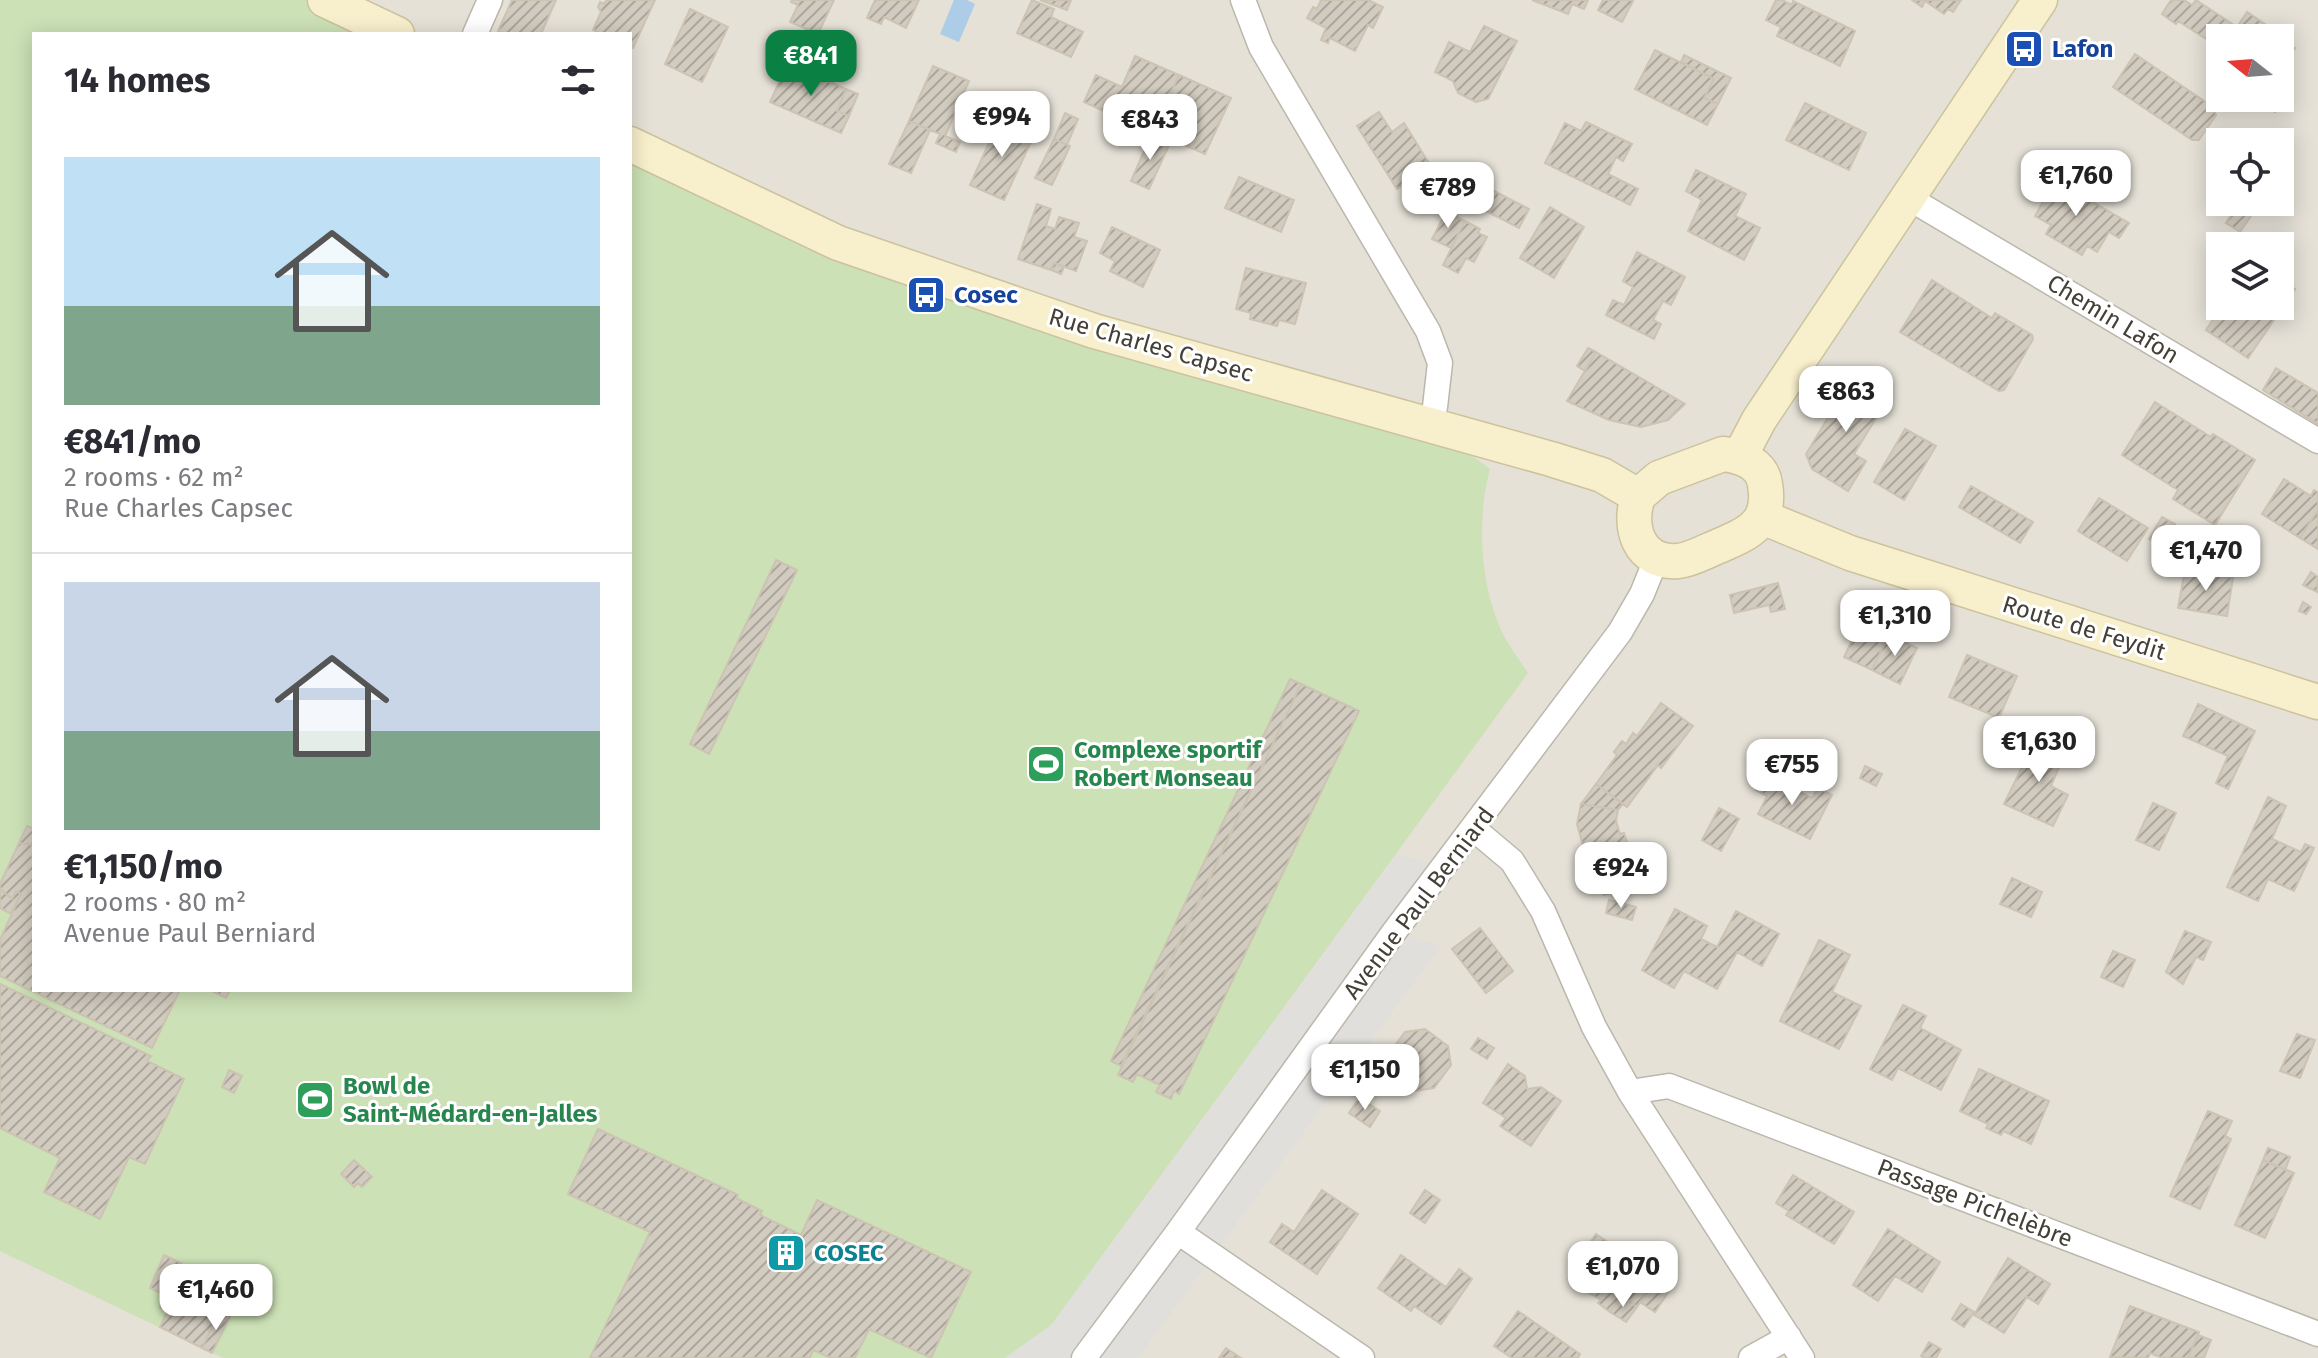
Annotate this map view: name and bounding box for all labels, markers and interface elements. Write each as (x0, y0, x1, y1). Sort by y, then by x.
north arrow (2206, 24, 2294, 112)
map controls (2206, 24, 2294, 320)
bus stop icon: Lafon (2003, 28, 2045, 70)
pin: €841 (764, 30, 858, 98)
place label: Lafon (2052, 35, 2113, 63)
text: €841 (784, 40, 838, 71)
icon: filters (556, 58, 600, 102)
text: 14 homes (64, 60, 210, 101)
pin: €994 (955, 91, 1049, 159)
pin: €843 (1103, 94, 1197, 162)
text: €994 (973, 101, 1031, 132)
text: €843 (1121, 104, 1179, 135)
button: locate (2206, 128, 2294, 216)
pin: €1,760 (2011, 150, 2141, 218)
text: €1,760 (2039, 160, 2113, 191)
pin: €789 (1401, 162, 1495, 230)
text: €789 (1420, 172, 1476, 203)
icon: home (260, 209, 404, 353)
button: layers (2206, 232, 2294, 320)
street label: Chemin Lafon (2042, 269, 2184, 369)
bus stop icon: Cosec (905, 274, 947, 316)
place label: Cosec (954, 281, 1018, 309)
street label: Rue Charles Capsec (1046, 302, 1256, 388)
pin: €863 (1799, 366, 1893, 434)
text: €863 (1817, 376, 1875, 407)
text: €841/mo (64, 421, 201, 462)
text: 2 rooms · 62 m² (64, 462, 244, 493)
text: Rue Charles Capsec (64, 493, 293, 524)
pin: €1,470 (2141, 525, 2271, 593)
text: €1,470 (2169, 535, 2243, 566)
pin: €1,310 (1830, 590, 1960, 658)
street label: Route de Feydit (1999, 590, 2169, 666)
text: €1,310 (1858, 600, 1932, 631)
icon: home (260, 634, 404, 778)
pin: €1,630 (1974, 716, 2104, 784)
text: €1,630 (2001, 726, 2077, 757)
place label: Complexe sportif Robert Monseau (1074, 736, 1263, 792)
pin: €755 (1745, 739, 1839, 807)
sports icon: Complexe sportif Robert Monseau (1025, 743, 1067, 785)
text: €755 (1765, 749, 1819, 780)
street label: Avenue Paul Berniard (1338, 802, 1500, 1004)
pin: €924 (1574, 842, 1668, 910)
text: €1,150/mo (64, 846, 223, 887)
text: €924 (1593, 852, 1649, 883)
text: 2 rooms · 80 m² (64, 887, 246, 918)
text: Avenue Paul Berniard (64, 918, 316, 949)
pin: €1,150 (1300, 1044, 1430, 1112)
text: €1,150 (1329, 1054, 1401, 1085)
place label: Bowl de Saint-Médard-en-Jalles (343, 1072, 598, 1128)
sports icon: Bowl de Saint-Médard-en-Jalles (294, 1079, 336, 1121)
street label: Passage Pichelèbre (1873, 1153, 2077, 1253)
building icon: COSEC (765, 1232, 807, 1274)
place label: COSEC (814, 1239, 884, 1267)
pin: €1,070 (1558, 1241, 1688, 1309)
text: €1,070 (1586, 1251, 1660, 1282)
pin: €1,460 (151, 1264, 281, 1332)
text: €1,460 (178, 1274, 254, 1305)

